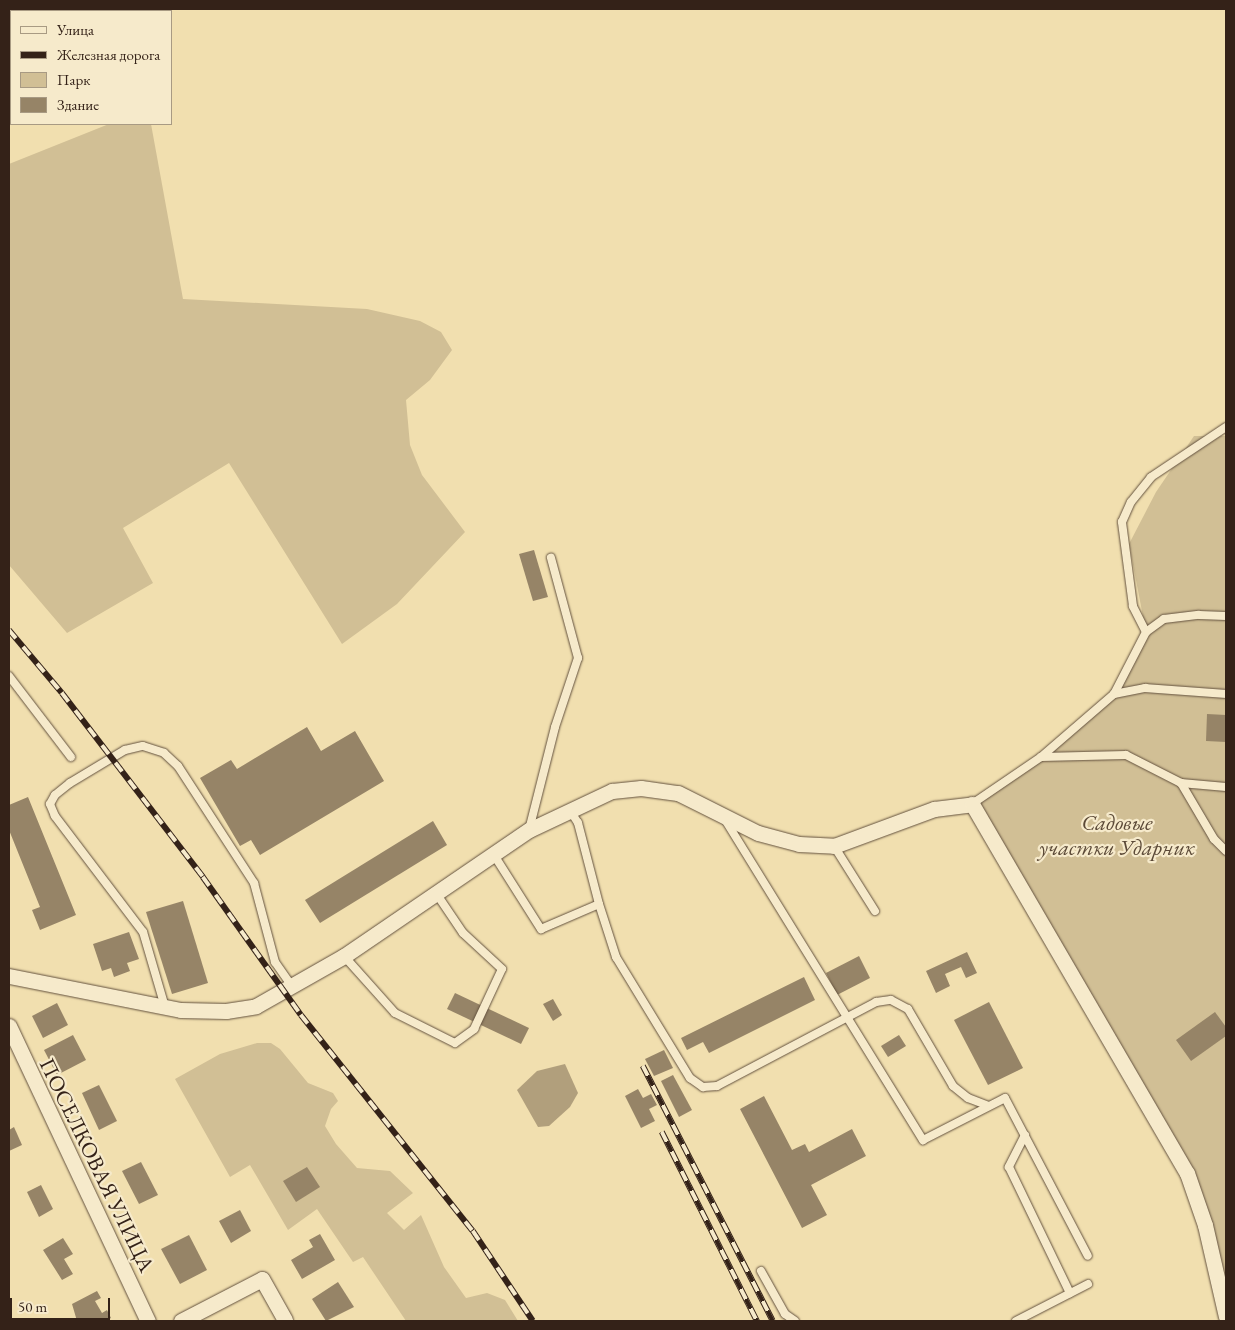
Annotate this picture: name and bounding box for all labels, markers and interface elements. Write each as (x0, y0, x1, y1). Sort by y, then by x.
legend (10, 10, 172, 125)
text: Улица (57, 20, 94, 39)
text: Железная дорога (57, 45, 160, 64)
text: Парк (57, 70, 90, 89)
text: Здание (57, 95, 99, 114)
park label: Садовые участки Ударник (1039, 809, 1195, 860)
street label: ПОСЕЛКОВАЯ УЛИЦА (34, 1054, 160, 1276)
scale bar (12, 1288, 112, 1320)
text: 50 m (18, 1297, 47, 1316)

